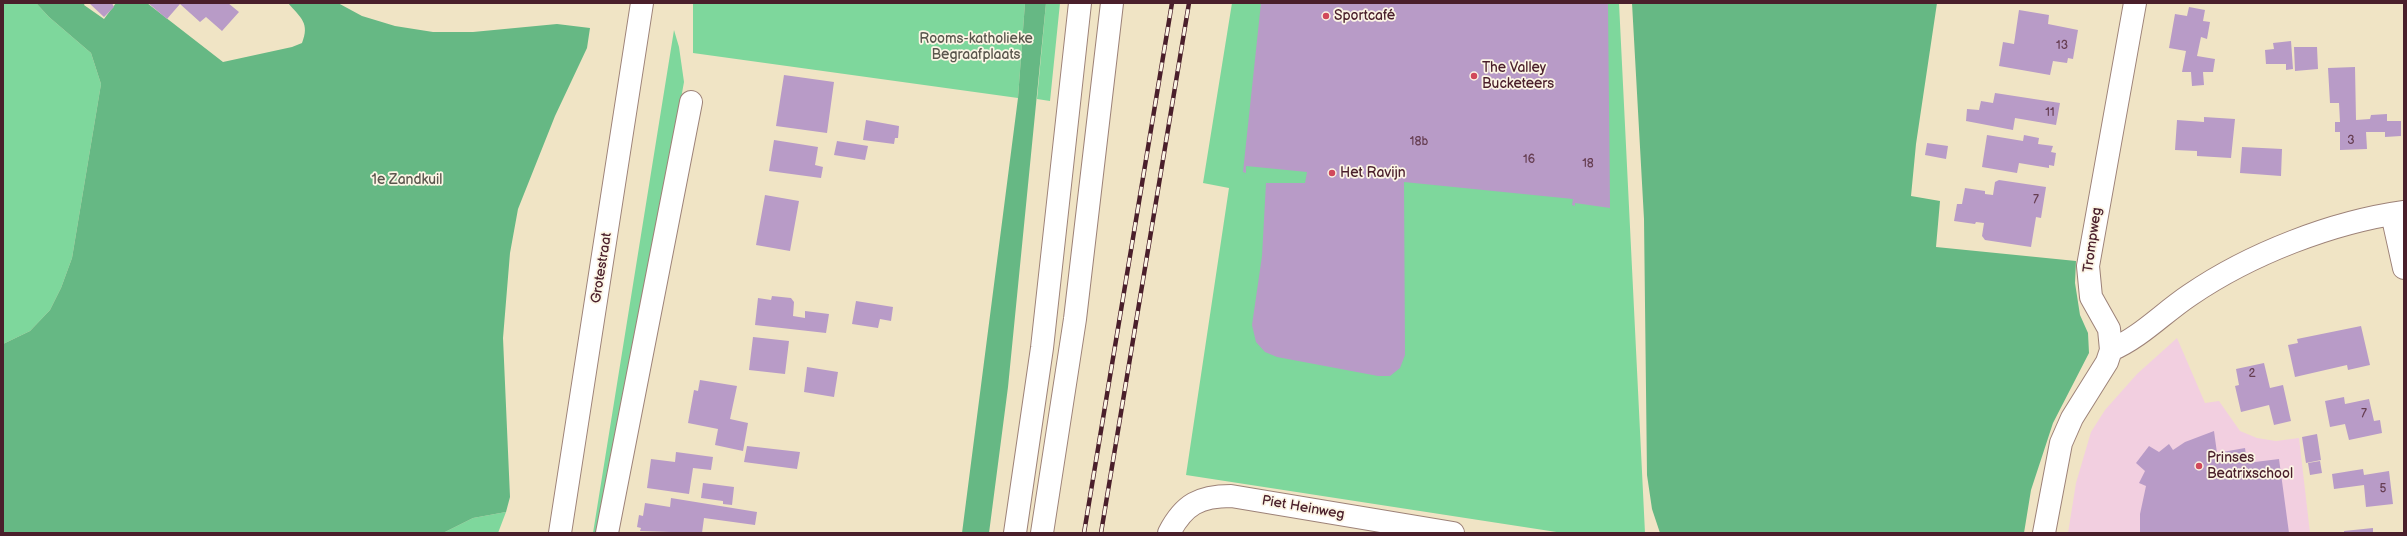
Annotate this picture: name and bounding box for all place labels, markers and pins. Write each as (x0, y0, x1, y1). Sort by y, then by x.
place label: Sportcafé (1334, 8, 1395, 24)
marker: Sportcafé (1321, 11, 1331, 21)
place label: The Valley Bucketeers (1482, 60, 1554, 92)
marker: The Valley Bucketeers (1469, 71, 1479, 81)
place label: Het Ravijn (1340, 165, 1406, 181)
marker: Het Ravijn (1327, 168, 1337, 178)
place label: Prinses Beatrixschool (2207, 450, 2293, 482)
marker: Prinses Beatrixschool (2194, 461, 2204, 471)

